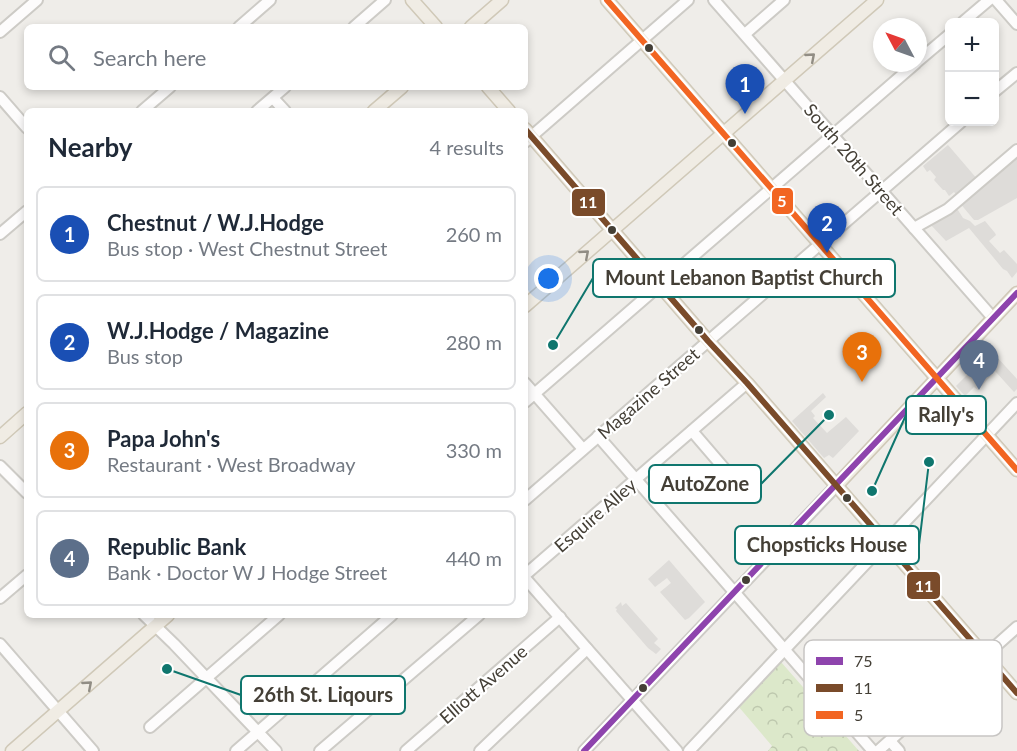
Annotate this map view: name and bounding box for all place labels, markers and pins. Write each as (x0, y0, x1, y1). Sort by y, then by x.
unlabelled marker (643, 42, 655, 54)
pin: 1 (726, 64, 764, 114)
unlabelled marker (726, 137, 738, 149)
pin: 2 (808, 204, 846, 253)
unlabelled marker (606, 224, 618, 236)
callout: Mount Lebanon Baptist Church (593, 259, 895, 297)
unlabelled marker (693, 324, 705, 336)
pin: 3 (842, 332, 882, 382)
pin: 4 (960, 340, 998, 390)
callout: Rally's (906, 396, 986, 434)
callout: AutoZone (649, 465, 761, 503)
unlabelled marker (841, 492, 853, 504)
callout: Chopsticks House (735, 526, 919, 564)
unlabelled marker (740, 574, 752, 586)
callout: 26th St. Liqours (241, 676, 405, 714)
unlabelled marker (637, 682, 649, 694)

